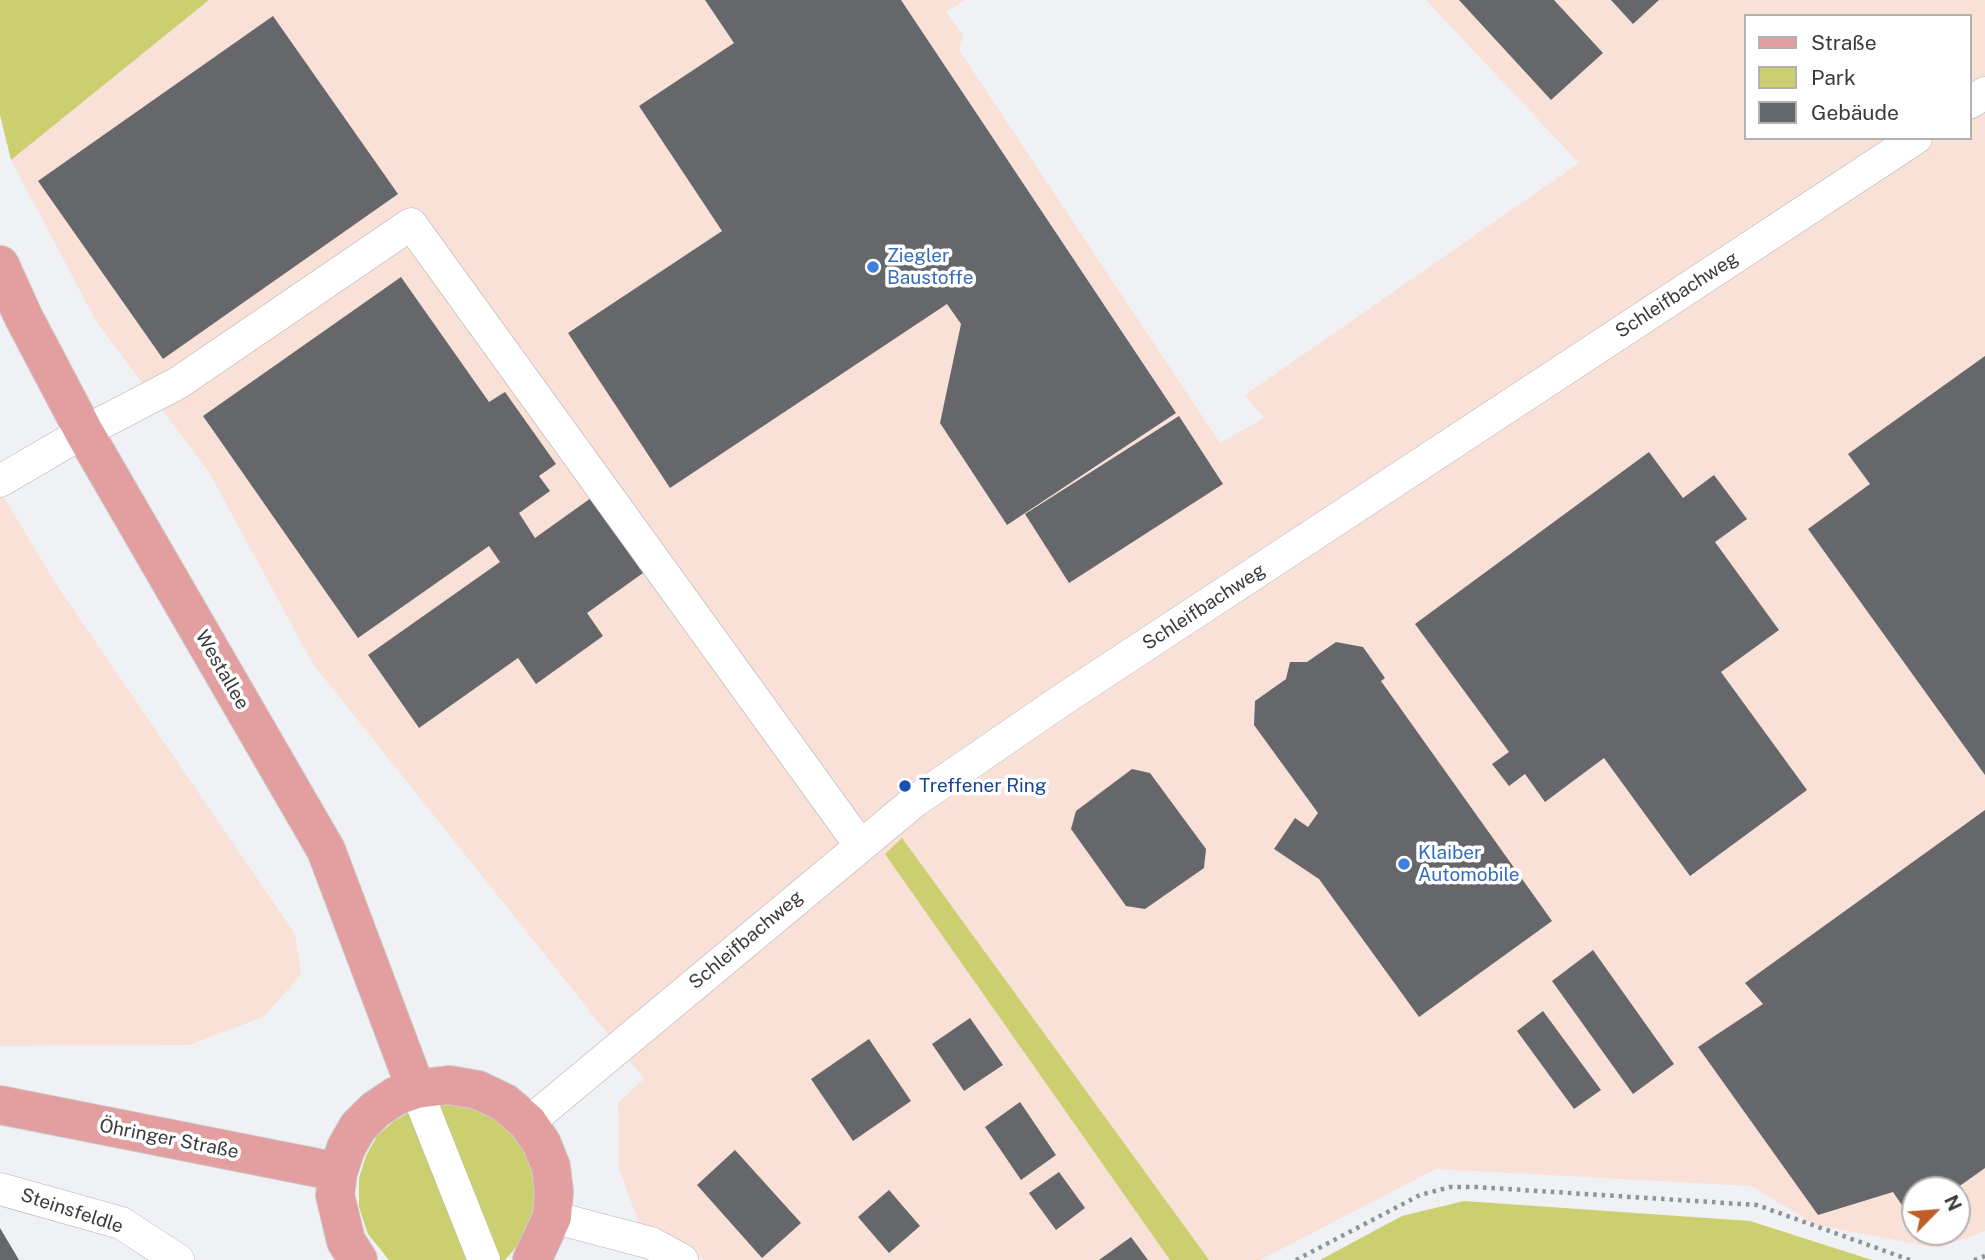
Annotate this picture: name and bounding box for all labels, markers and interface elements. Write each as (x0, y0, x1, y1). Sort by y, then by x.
legend (1744, 14, 1971, 140)
text: Straße (1811, 30, 1877, 55)
text: Park (1811, 65, 1856, 90)
text: Gebäude (1811, 100, 1899, 125)
place label: Ziegler Baustoffe (887, 245, 973, 289)
street label: Schleifbachweg (1611, 247, 1743, 343)
marker: Ziegler Baustoffe (865, 259, 881, 275)
street label: Schleifbachweg (1138, 559, 1270, 655)
street label: Westallee (190, 626, 254, 714)
place label: Treffener Ring (919, 775, 1047, 797)
marker: Treffener Ring (897, 778, 913, 794)
place label: Klaiber Automobile (1418, 842, 1520, 886)
marker: Klaiber Automobile (1396, 856, 1412, 872)
street label: Schleifbachweg (684, 886, 808, 994)
street label: Öhringer Straße (97, 1114, 241, 1164)
north arrow (1901, 1176, 1971, 1246)
street label: Steinsfeldle (18, 1184, 126, 1238)
text: N (1940, 1192, 1966, 1214)

